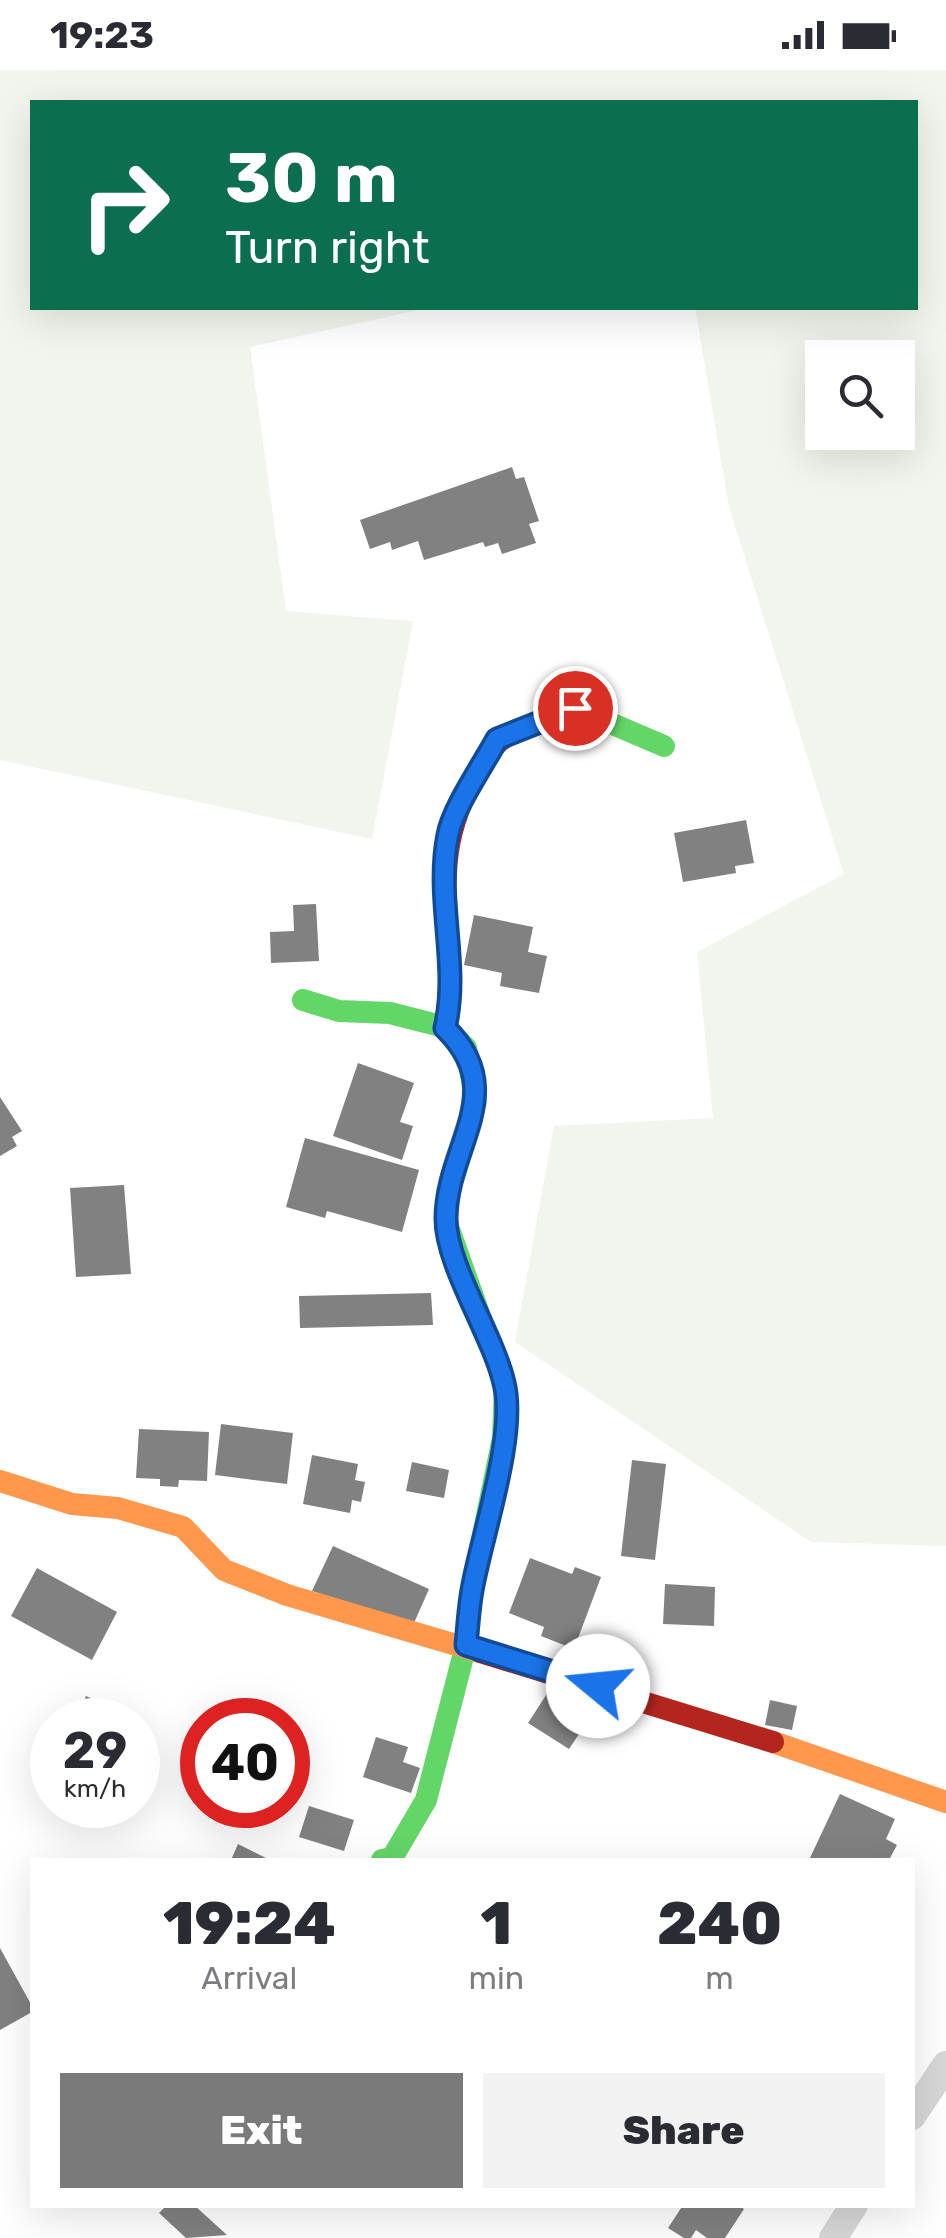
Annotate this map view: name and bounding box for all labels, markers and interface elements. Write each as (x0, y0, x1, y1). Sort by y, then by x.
text: 19:23 (50, 12, 154, 58)
text: 30 m (225, 137, 398, 220)
icon: right (60, 140, 190, 270)
text: Turn right (225, 221, 429, 274)
map controls (805, 340, 915, 450)
button: search (805, 340, 915, 450)
pin (533, 666, 618, 751)
icon: arrive (548, 681, 603, 736)
position arrow (546, 1634, 650, 1738)
speed limit sign: 40 (180, 1698, 310, 1828)
text: 29 (63, 1721, 127, 1781)
text: km/h (64, 1774, 126, 1803)
text: 19:24 (163, 1888, 336, 1959)
text: 1 (481, 1888, 512, 1959)
text: 240 (657, 1888, 782, 1959)
text: Arrival (201, 1959, 297, 1997)
text: min (469, 1959, 524, 1997)
text: m (705, 1959, 734, 1997)
button: Exit (60, 2073, 463, 2188)
button: Share (483, 2073, 885, 2188)

